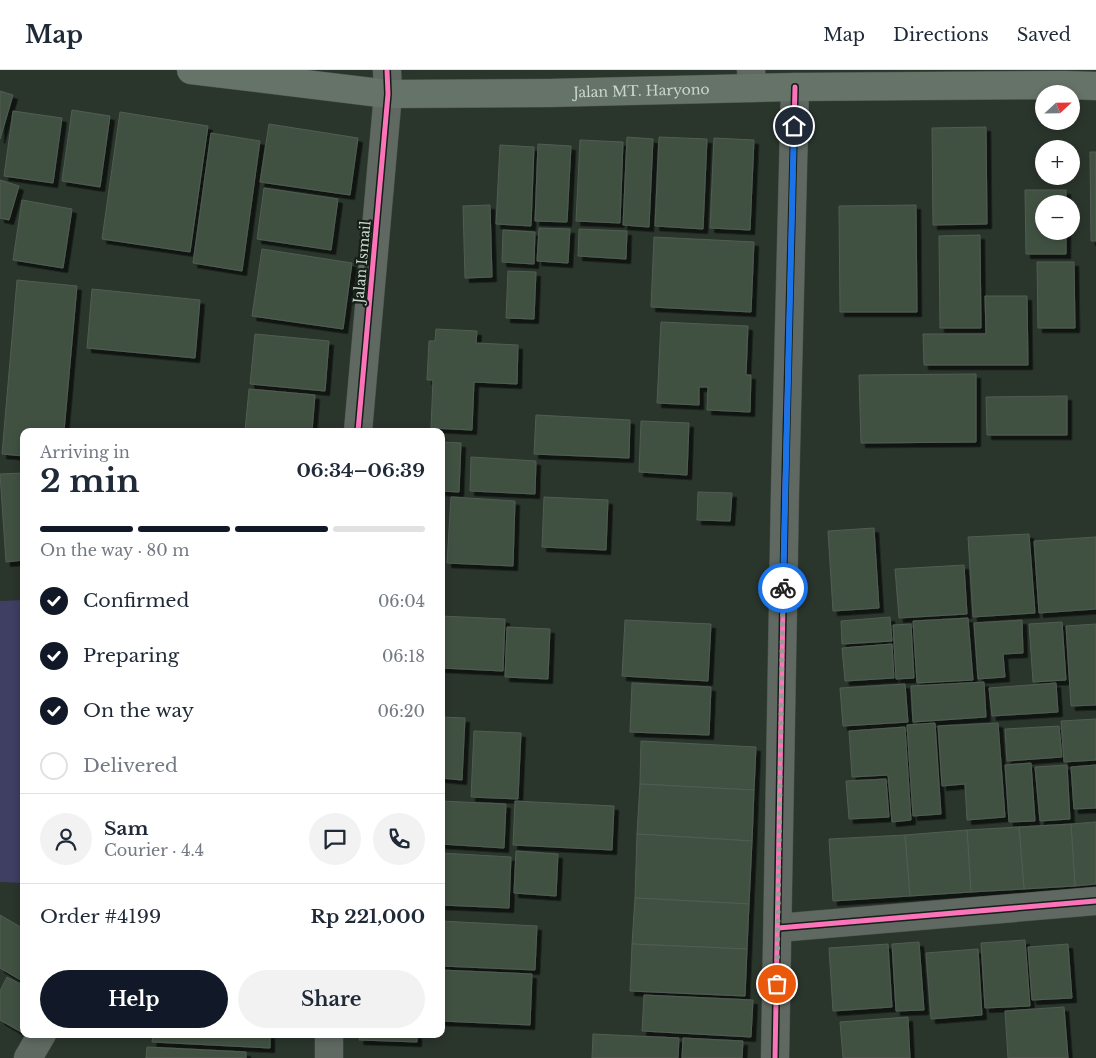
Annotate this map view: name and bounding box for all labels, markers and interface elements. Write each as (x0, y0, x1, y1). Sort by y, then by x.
text: Map (25, 20, 83, 49)
text: Map (823, 24, 865, 46)
text: Directions (893, 24, 989, 46)
text: Saved (1017, 24, 1071, 46)
street label: Jalan MT. Haryono (571, 80, 710, 101)
north arrow (1035, 85, 1080, 130)
map controls (1035, 85, 1080, 240)
pin (773, 105, 815, 147)
icon: home (780, 112, 808, 140)
button: + (1035, 140, 1080, 185)
button: − (1035, 195, 1080, 240)
street label: Jalan Ismail (349, 219, 375, 306)
text: Arriving in (40, 442, 130, 462)
text: 06:34–06:39 (296, 459, 425, 482)
text: 2 min (40, 461, 140, 501)
text: On the way · 80 m (40, 540, 190, 560)
courier (758, 563, 808, 613)
icon: bike (769, 574, 797, 602)
icon: check (40, 587, 68, 615)
text: Confirmed (83, 589, 189, 612)
text: 06:04 (378, 591, 425, 611)
icon: check (40, 642, 68, 670)
text: Preparing (83, 644, 179, 667)
text: 06:18 (382, 646, 425, 666)
icon: check (40, 697, 68, 725)
text: On the way (83, 699, 194, 722)
text: 06:20 (377, 701, 425, 721)
text: Delivered (83, 754, 178, 777)
button: person (40, 813, 92, 865)
button: chat (309, 813, 361, 865)
button: phone (373, 813, 425, 865)
text: Sam (104, 817, 149, 840)
text: Courier · 4.4 (104, 840, 204, 860)
text: Order #4199 (40, 905, 161, 928)
text: Rp 221,000 (311, 905, 425, 928)
pin (756, 963, 798, 1005)
button: Help (40, 970, 228, 1028)
button: Share (238, 970, 425, 1028)
icon: bag (763, 970, 791, 998)

